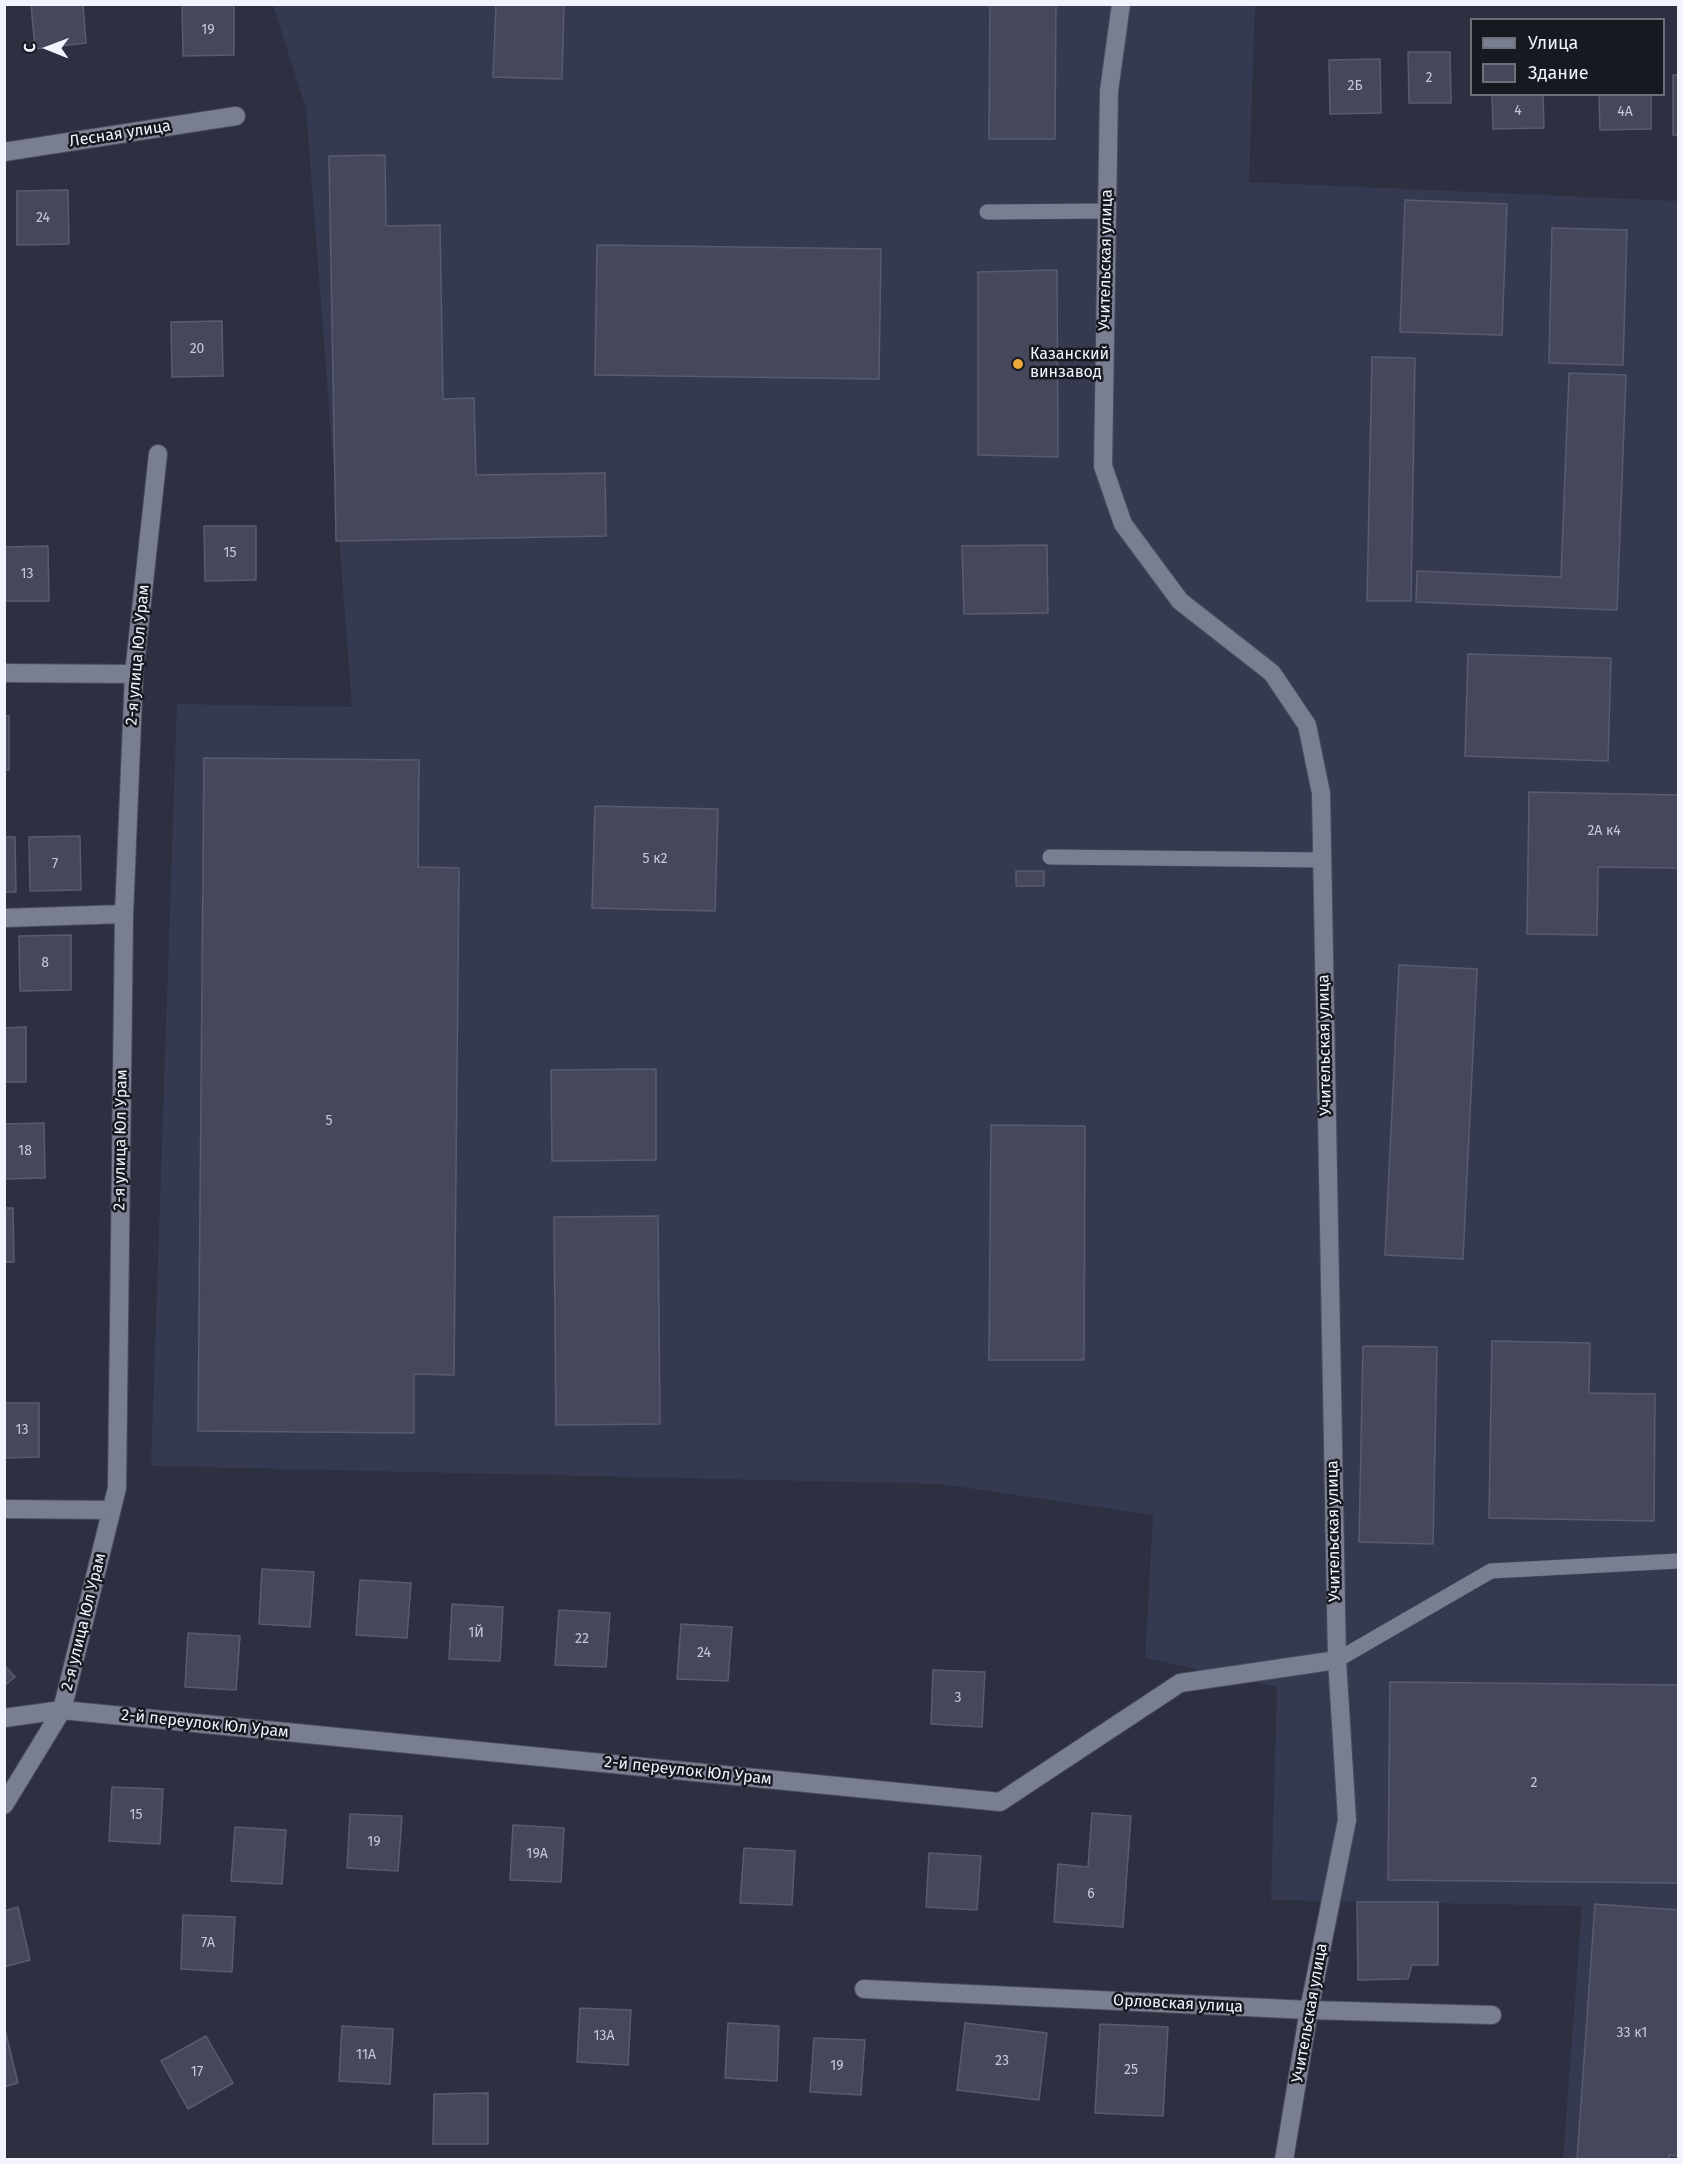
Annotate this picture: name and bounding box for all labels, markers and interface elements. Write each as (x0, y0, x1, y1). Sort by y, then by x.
north arrow (18, 18, 78, 78)
legend (1470, 18, 1665, 96)
house number: 19 (201, 22, 215, 38)
text: Улица (1528, 32, 1578, 54)
text: С (20, 43, 39, 52)
text: Здание (1528, 62, 1589, 84)
house number: 2 (1426, 70, 1432, 86)
house number: 2Б (1347, 78, 1363, 94)
house number: 4 (1514, 103, 1522, 119)
house number: 4А (1617, 104, 1633, 120)
street label: Лесная улица (68, 116, 172, 152)
street label: Учительская улица (1095, 189, 1117, 331)
house number: 24 (36, 210, 50, 226)
house number: 20 (190, 341, 204, 357)
place label: Казанский винзавод (1030, 345, 1109, 383)
marker: Казанский винзавод (1011, 357, 1025, 371)
house number: 15 (223, 545, 237, 561)
house number: 13 (20, 566, 34, 582)
street label: 2-я улица Юл Урам (122, 584, 154, 726)
house number: 2А к4 (1587, 823, 1621, 839)
house number: 5 к2 (643, 851, 667, 867)
house number: 7 (52, 856, 58, 872)
house number: 8 (41, 955, 49, 971)
street label: Учительская улица (1314, 974, 1336, 1116)
street label: 2-я улица Юл Урам (110, 1069, 132, 1211)
house number: 5 (325, 1113, 333, 1129)
house number: 18 (18, 1143, 32, 1159)
house number: 13 (15, 1422, 29, 1438)
street label: Учительская улица (1323, 1460, 1345, 1602)
street label: 2-я улица Юл Урам (58, 1551, 110, 1693)
house number: 1Й (468, 1625, 484, 1641)
house number: 22 (575, 1631, 589, 1647)
house number: 24 (697, 1645, 711, 1661)
house number: 3 (955, 1690, 961, 1706)
street label: 2-й переулок Юл Урам (120, 1706, 290, 1742)
street label: 2-й переулок Юл Урам (603, 1753, 773, 1789)
house number: 2 (1531, 1775, 1537, 1791)
house number: 15 (129, 1807, 143, 1823)
house number: 19 (367, 1834, 381, 1850)
house number: 19А (526, 1846, 548, 1862)
house number: 6 (1087, 1886, 1095, 1902)
house number: 7А (201, 1935, 215, 1951)
street label: Учительская улица (1288, 1942, 1332, 2084)
street label: Орловская улица (1113, 1991, 1243, 2017)
house number: 33 к1 (1617, 2025, 1647, 2041)
house number: 13А (593, 2028, 615, 2044)
house number: 11А (356, 2047, 376, 2063)
house number: 23 (995, 2053, 1009, 2069)
house number: 19 (830, 2058, 844, 2074)
house number: 25 (1124, 2062, 1138, 2078)
house number: 17 (191, 2064, 203, 2080)

